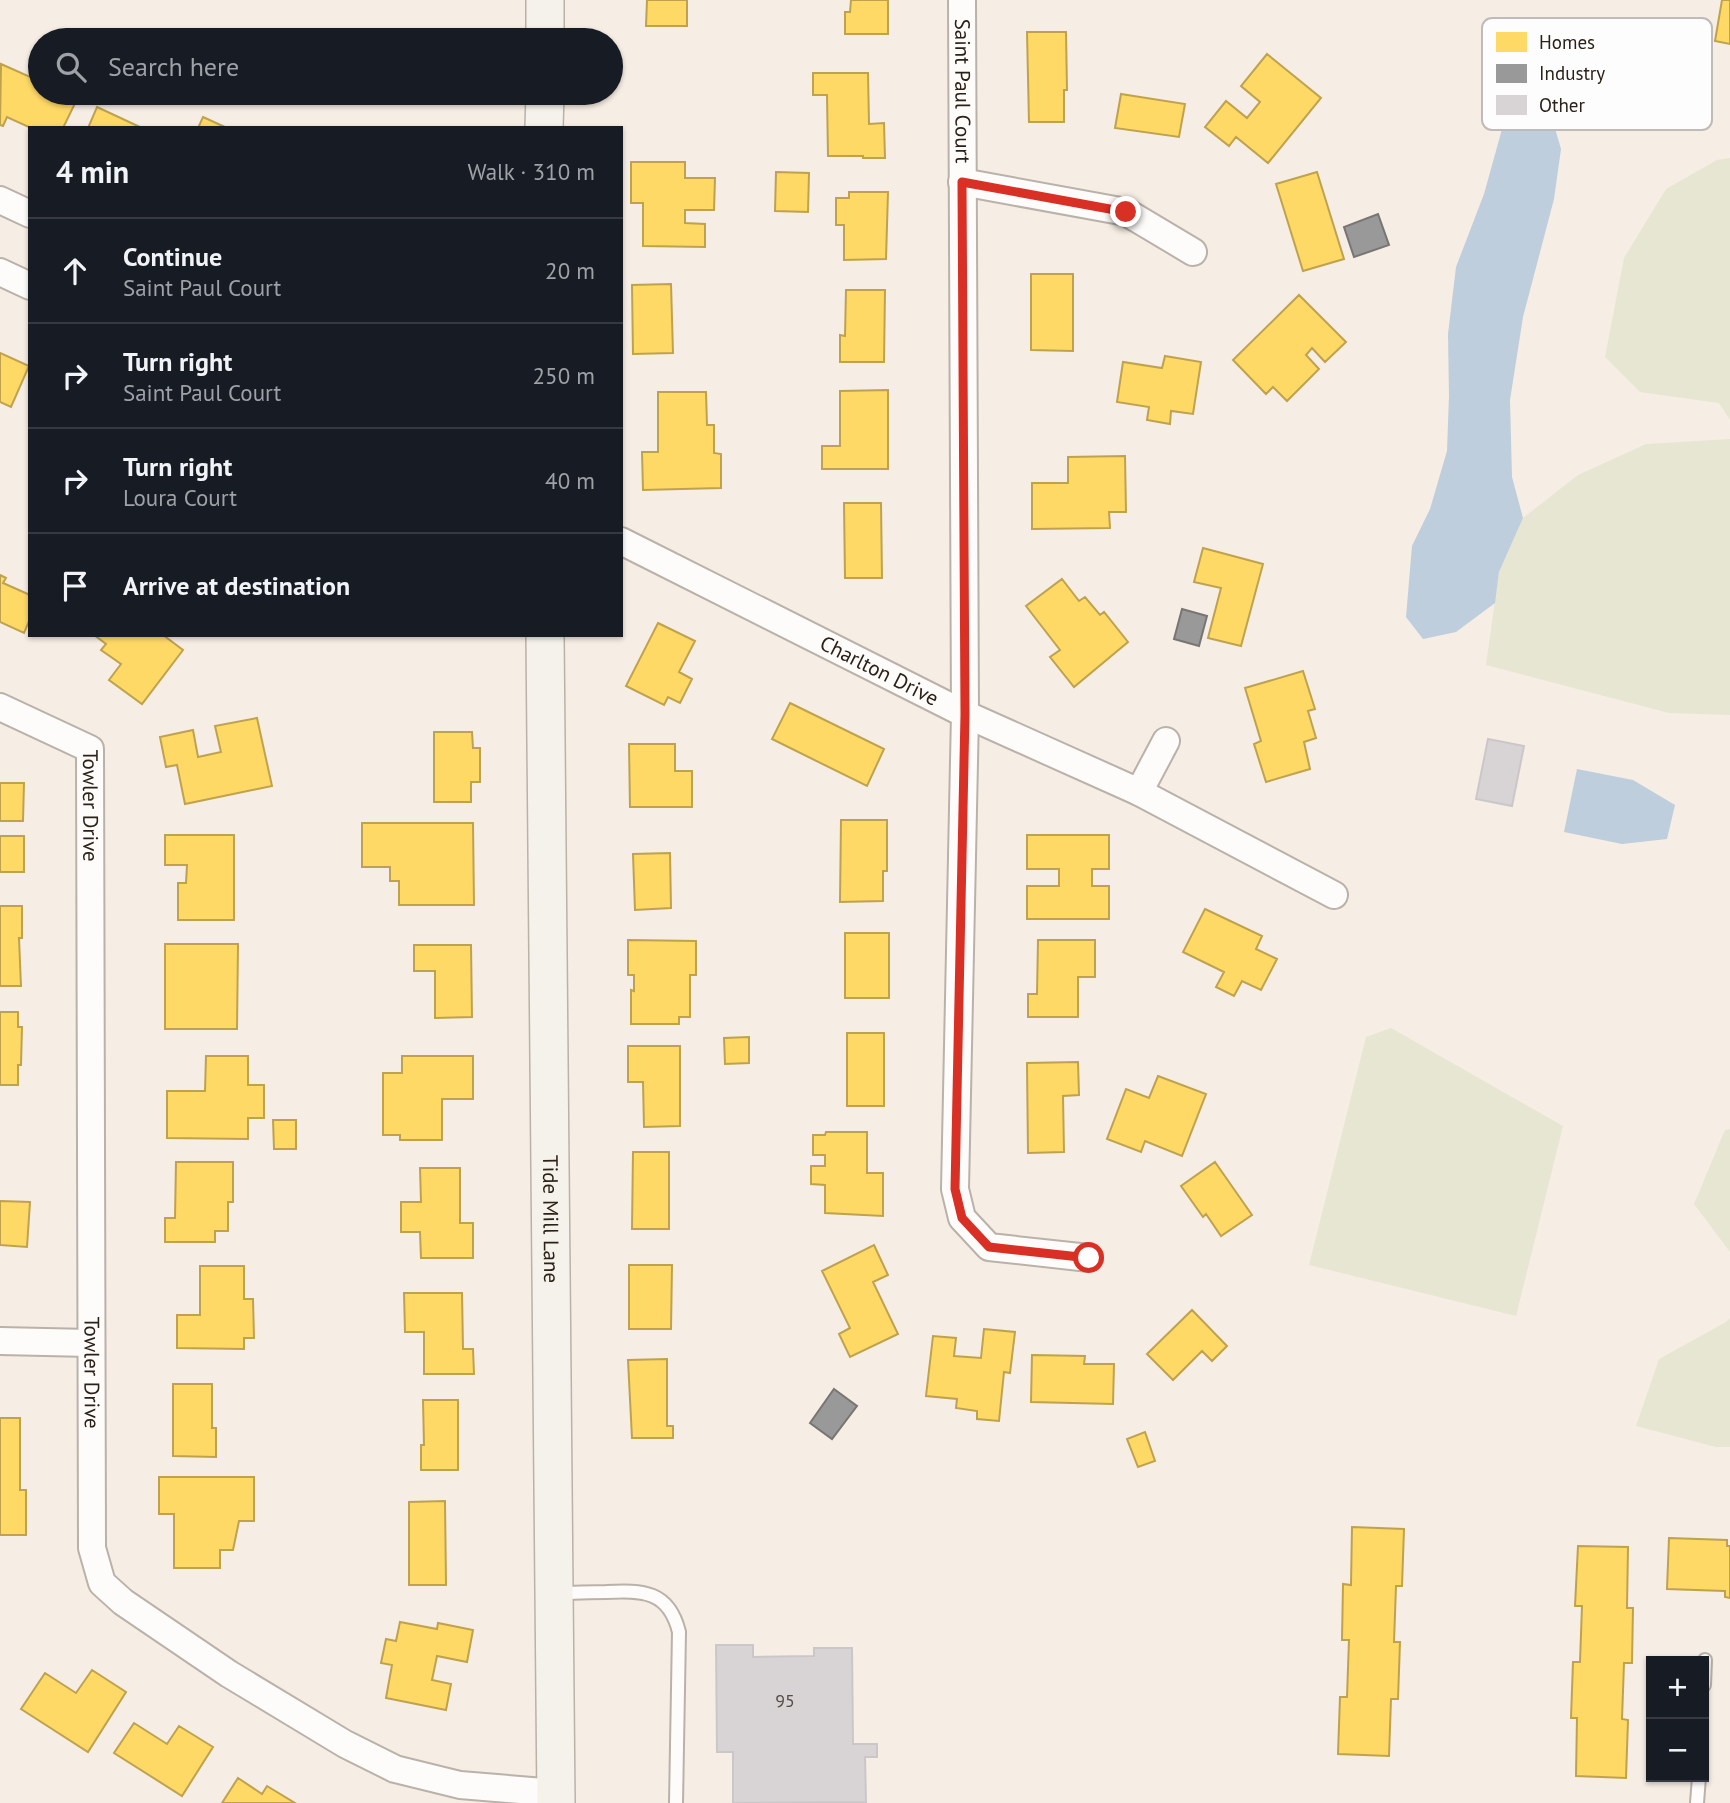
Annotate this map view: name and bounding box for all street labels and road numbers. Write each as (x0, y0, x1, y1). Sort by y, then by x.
street label: Saint Paul Court (949, 19, 977, 163)
street label: Charlton Drive (815, 629, 943, 712)
street label: Towler Drive (77, 750, 104, 862)
street label: Tide Mill Lane (537, 1155, 565, 1283)
street label: Towler Drive (78, 1317, 106, 1429)

